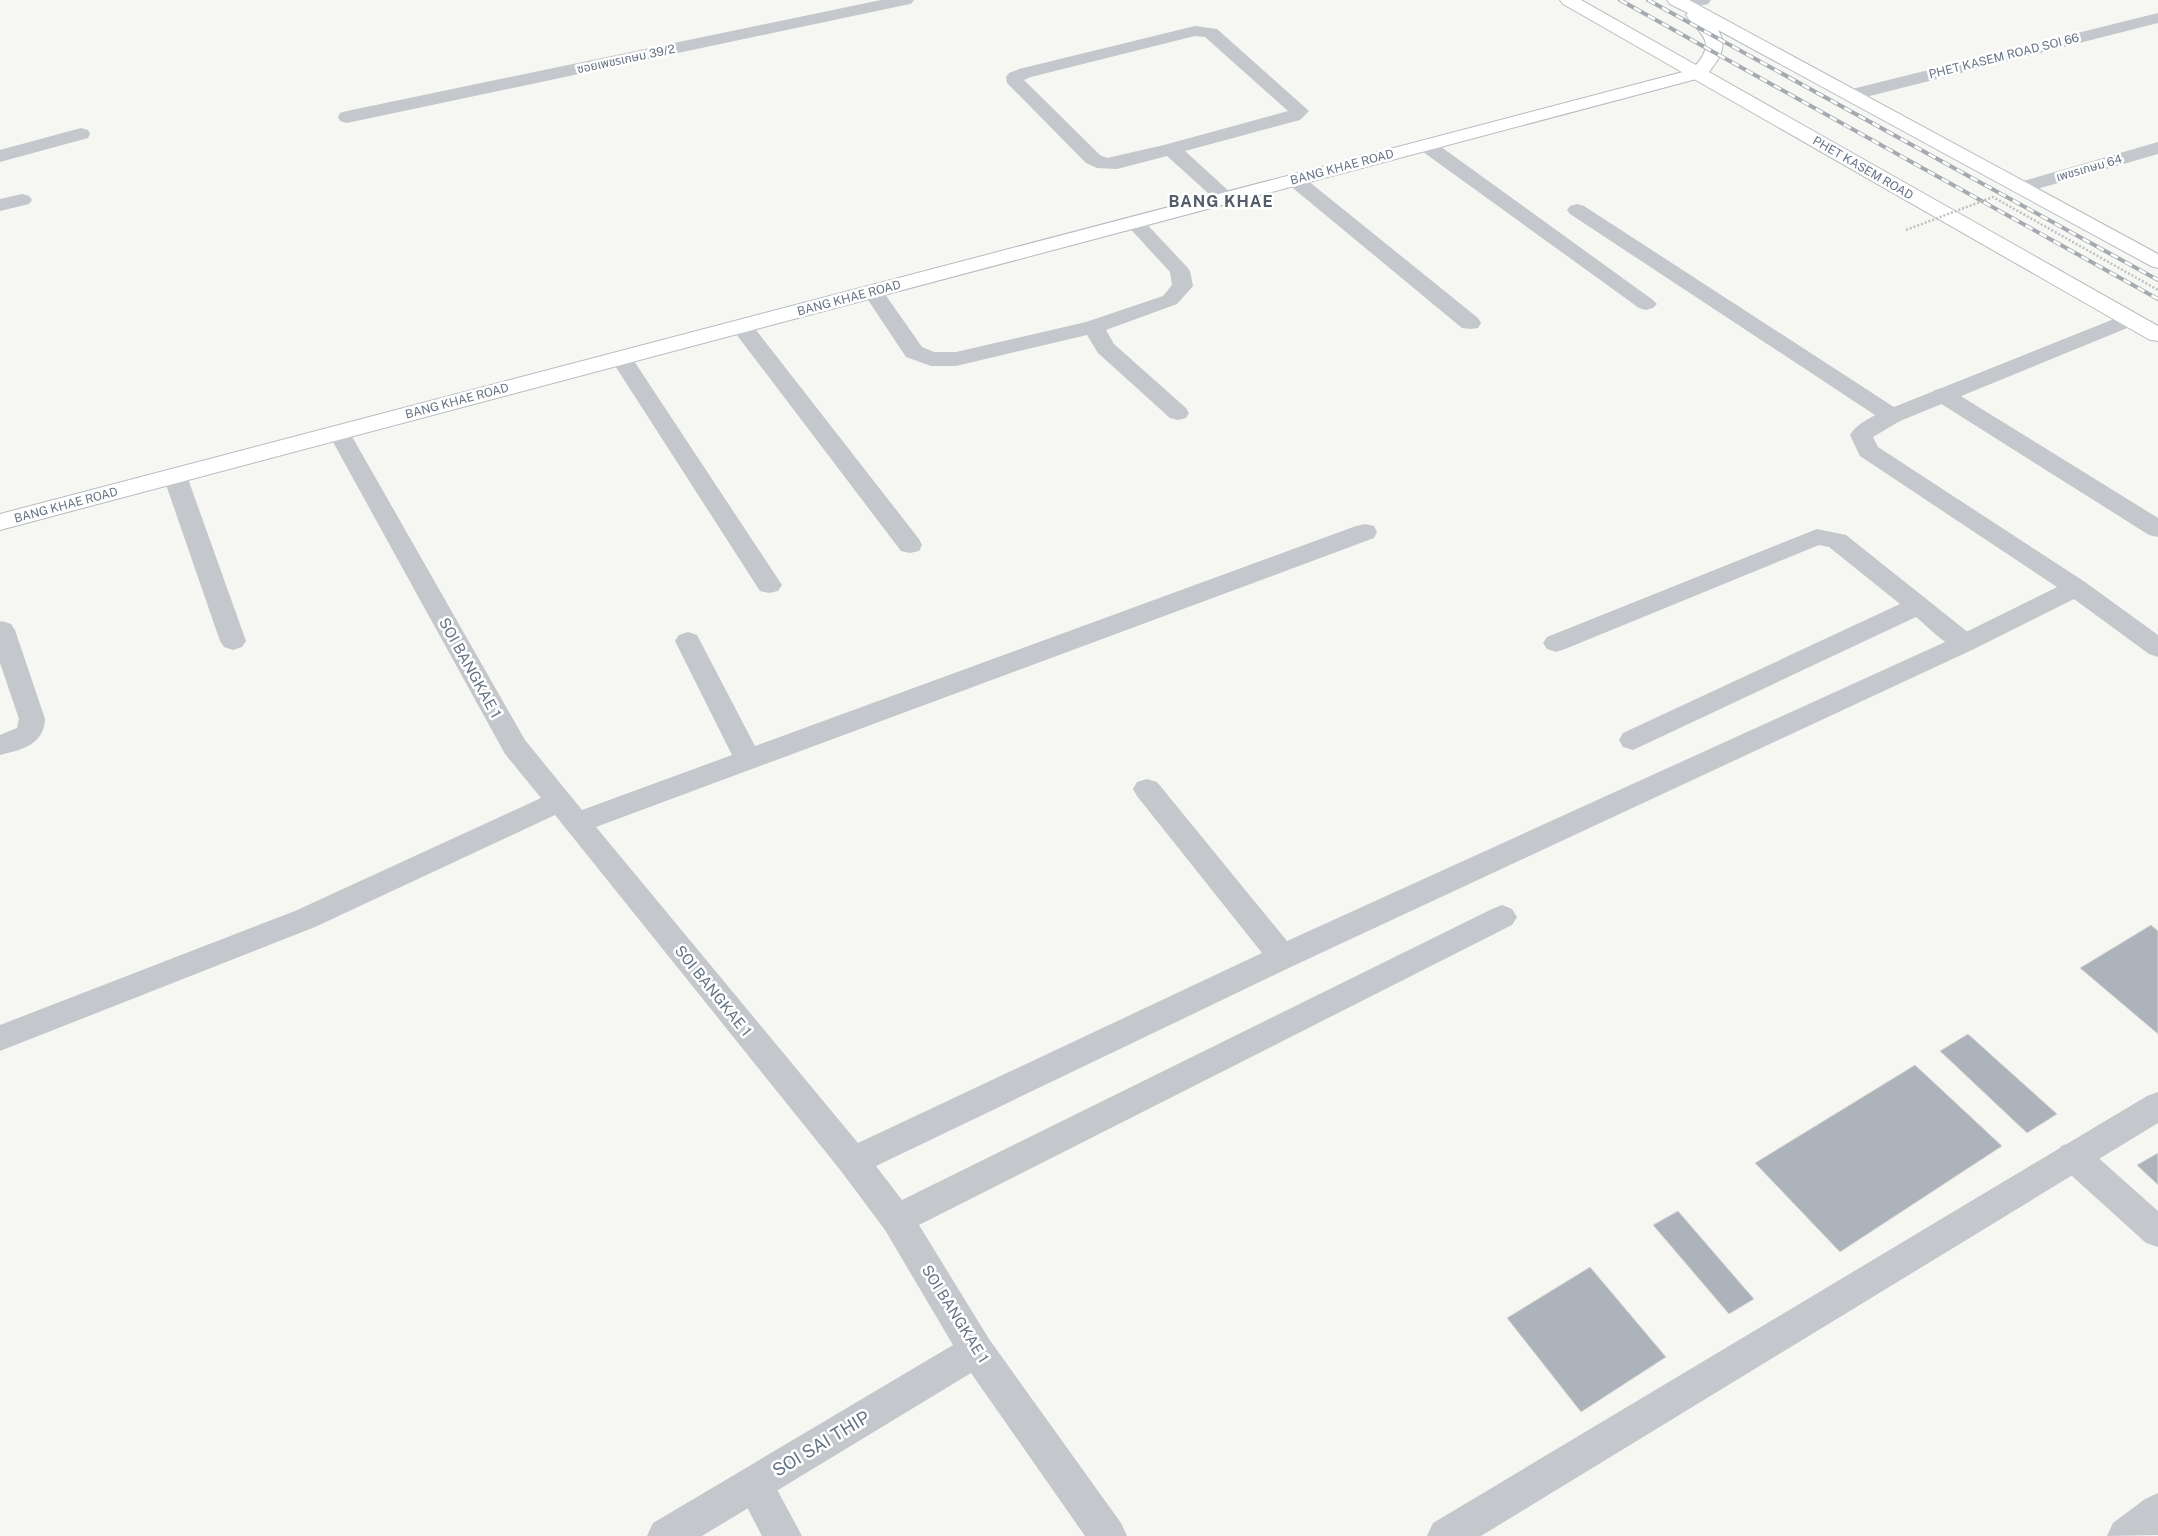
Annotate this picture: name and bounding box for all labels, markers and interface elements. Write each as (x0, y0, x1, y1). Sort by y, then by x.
street label: PHET KASEM ROAD SOI 66 (1927, 31, 2081, 81)
street label: ซอยเพชรเกษม 39/2 (576, 42, 676, 76)
street label: PHET KASEM ROAD (1810, 134, 1916, 202)
street label: BANG KHAE ROAD (1289, 146, 1395, 188)
street label: เพชรเกษม 64 (2054, 152, 2124, 184)
district label: BANG KHAE (1168, 192, 1274, 211)
street label: BANG KHAE ROAD (796, 277, 902, 319)
street label: BANG KHAE ROAD (404, 380, 510, 422)
street label: BANG KHAE ROAD (13, 484, 119, 526)
street label: SOI BANGKAE 1 (436, 615, 505, 721)
street label: SOI BANGKAE 1 (672, 942, 755, 1039)
street label: SOI BANGKAE 1 (919, 1262, 992, 1366)
street label: SOI SAI THIP (768, 1406, 873, 1481)

